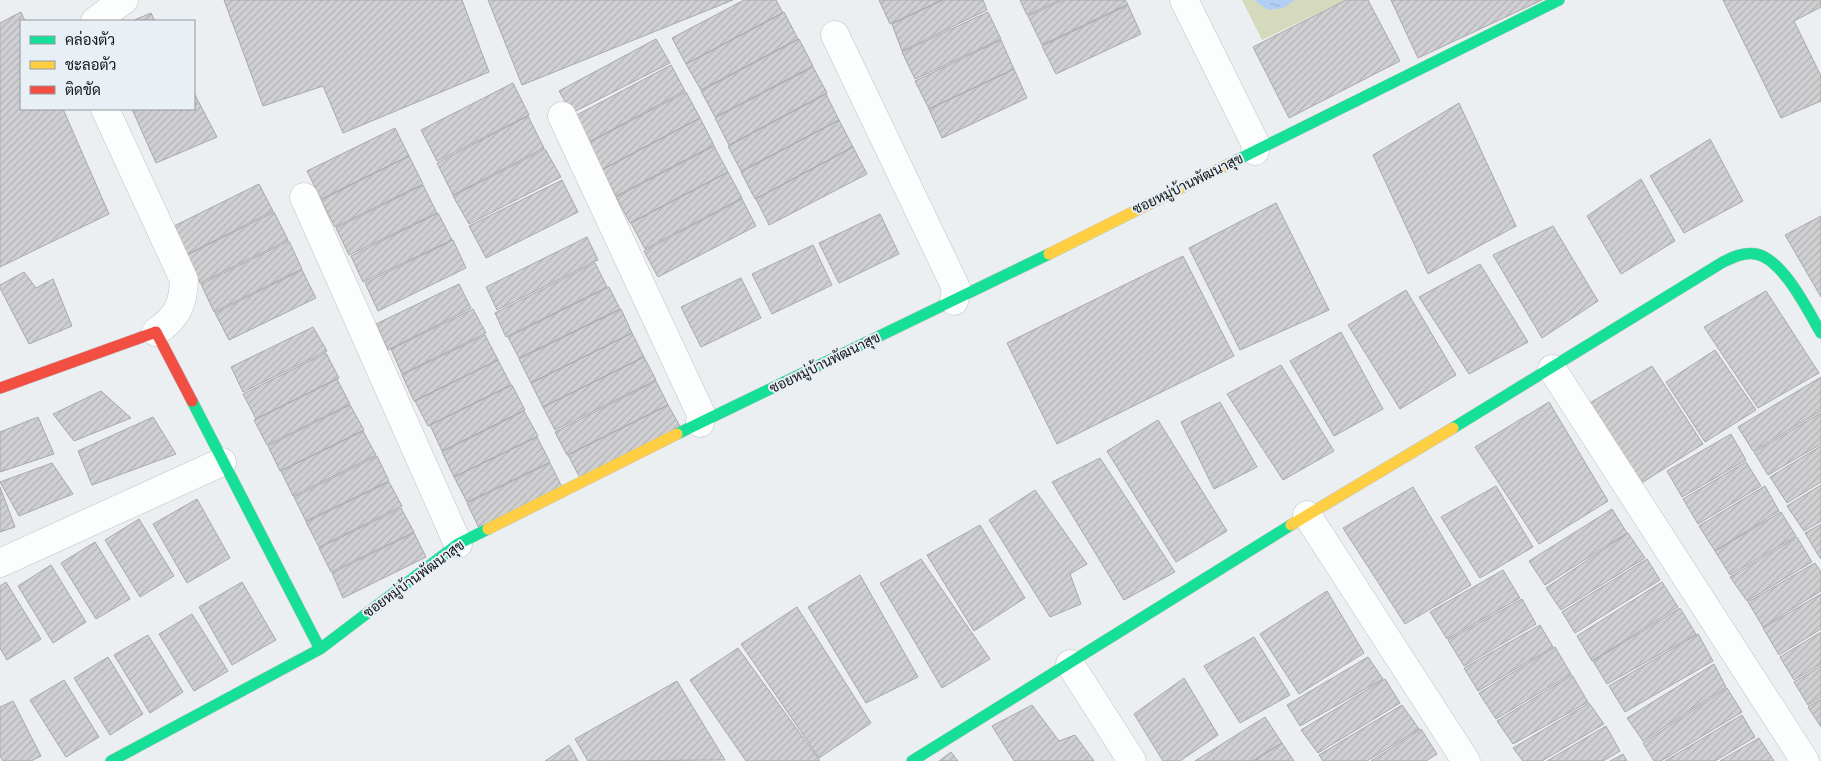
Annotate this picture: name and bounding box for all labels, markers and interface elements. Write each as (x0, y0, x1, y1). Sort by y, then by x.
legend (20, 20, 195, 110)
text: คล่องตัว (65, 30, 115, 49)
text: ชะลอตัว (65, 56, 116, 74)
text: ติดขัด (65, 81, 101, 99)
street label: ซอยหมู่บ้านพัฒนาสุข (1129, 149, 1247, 219)
street label: ซอยหมู่บ้านพัฒนาสุข (766, 328, 884, 398)
street label: ซอยหมู่บ้านพัฒนาสุข (359, 536, 469, 622)

